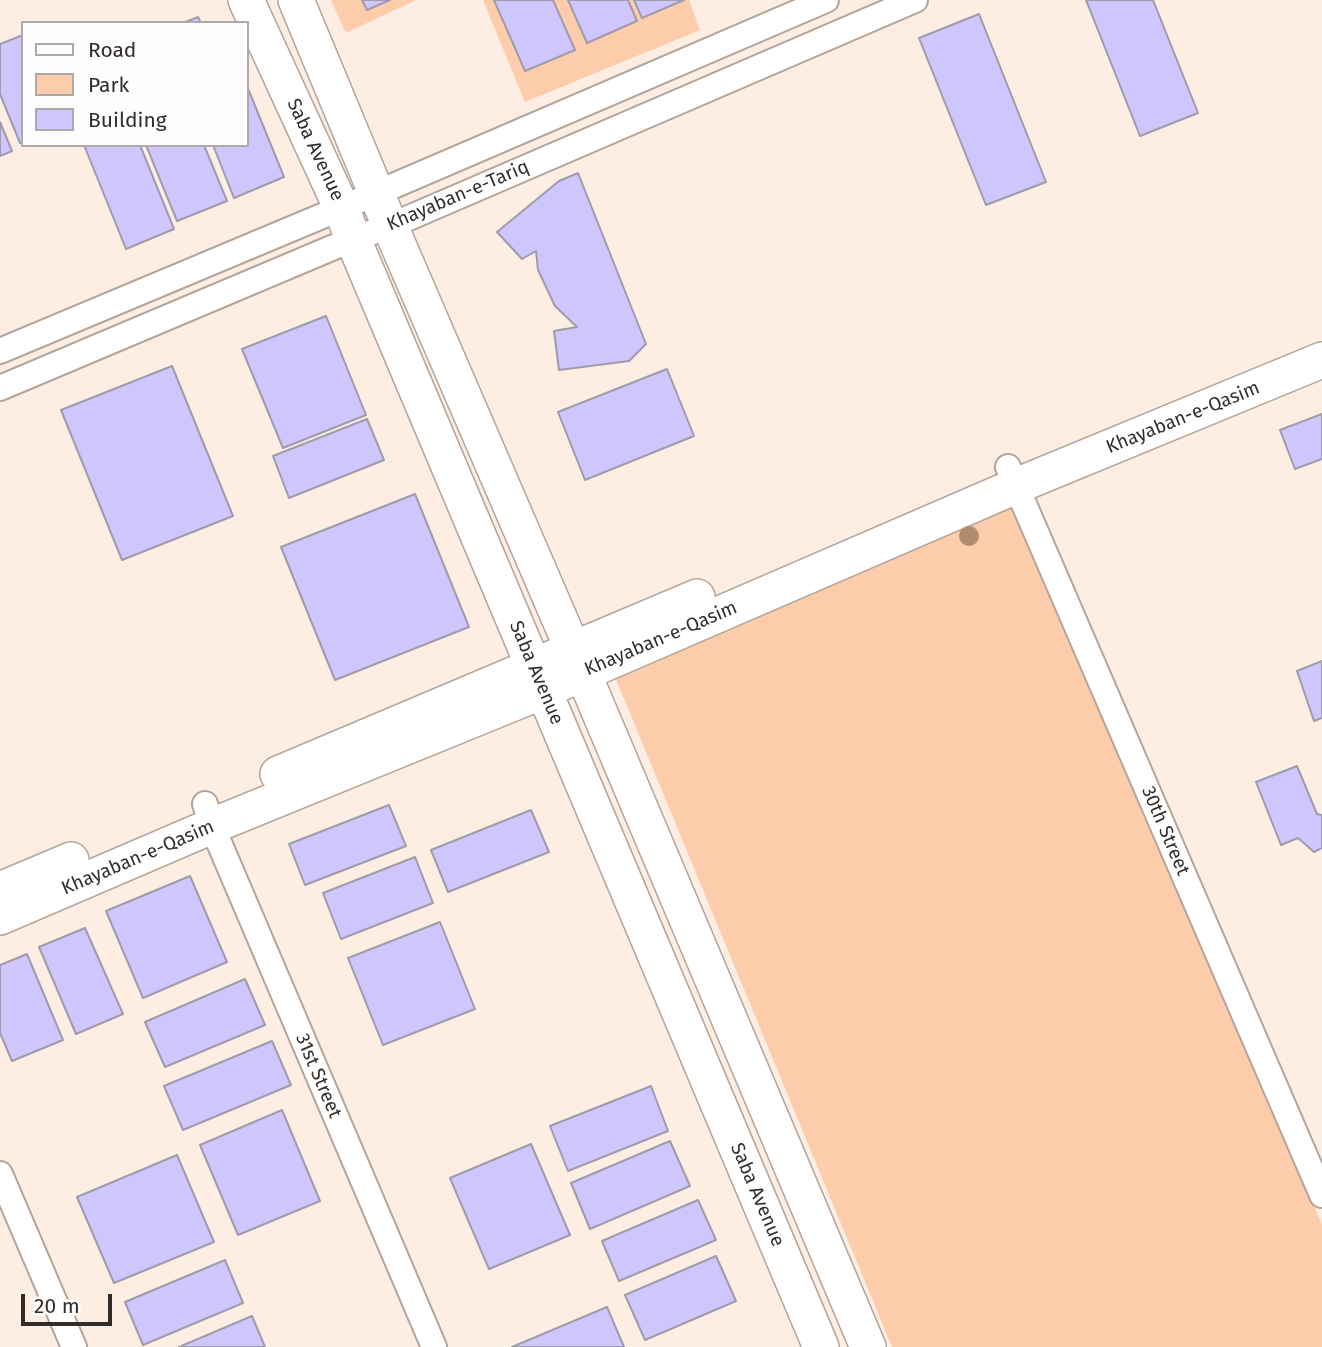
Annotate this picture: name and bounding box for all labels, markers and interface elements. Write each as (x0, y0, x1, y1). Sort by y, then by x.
legend (21, 21, 248, 147)
text: Road (88, 37, 136, 63)
text: Park (88, 72, 129, 98)
street label: Saba Avenue (281, 95, 349, 205)
text: Building (88, 107, 167, 133)
street label: Khayaban-e-Tariq (383, 156, 533, 236)
street label: Khayaban-e-Qasim (1103, 377, 1263, 459)
street label: Khayaban-e-Qasim (581, 597, 741, 681)
street label: Saba Avenue (504, 618, 568, 728)
street label: 30th Street (1136, 783, 1194, 879)
street label: Khayaban-e-Qasim (58, 816, 218, 900)
street label: 31st Street (290, 1030, 346, 1122)
street label: Saba Avenue (725, 1140, 789, 1250)
scale bar (24, 1280, 116, 1324)
text: 20 m (34, 1293, 80, 1319)

